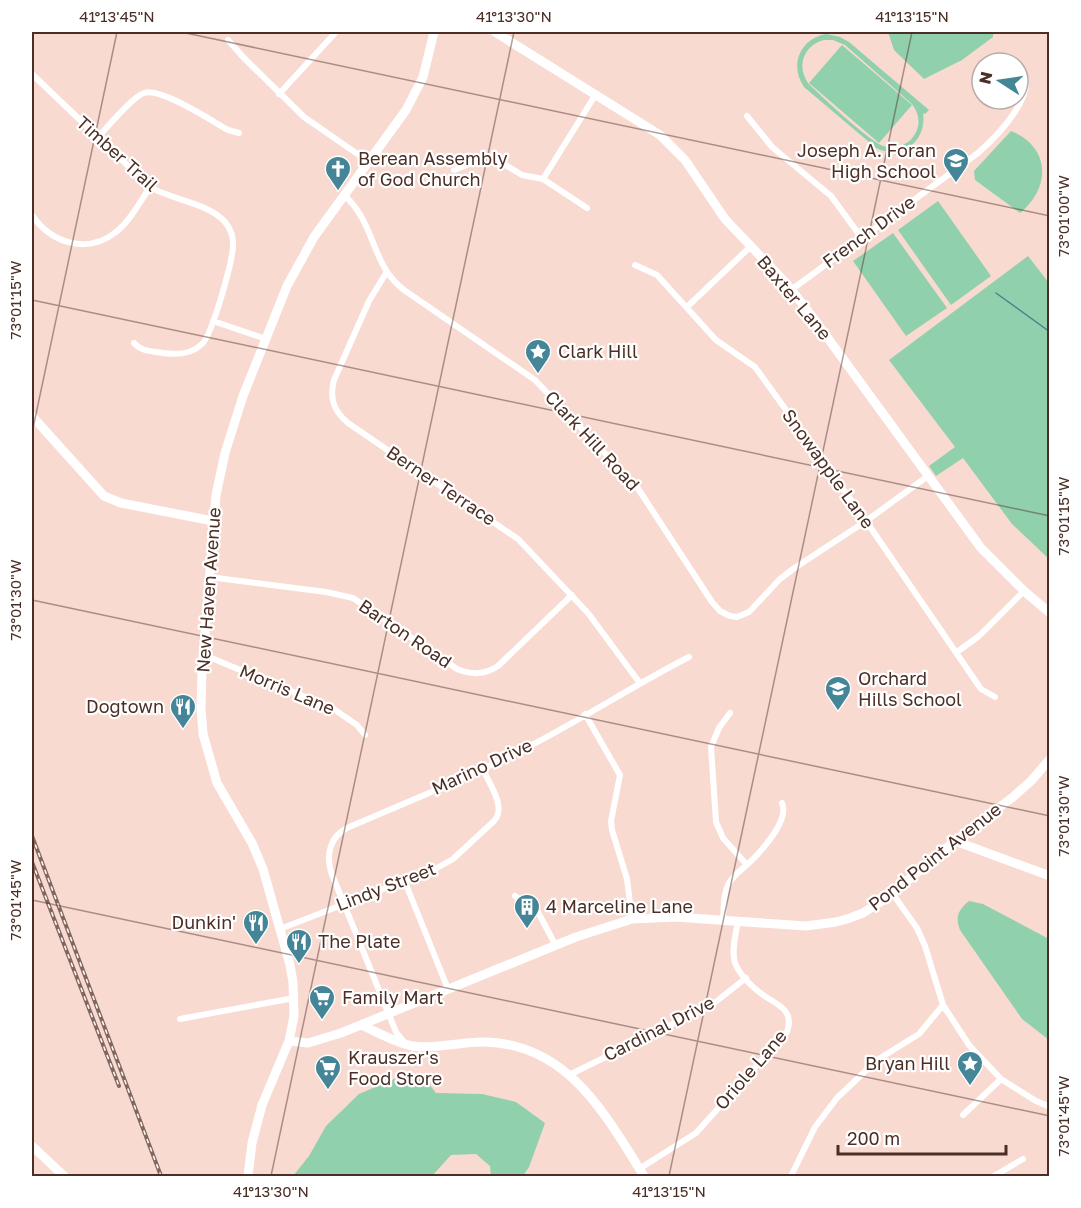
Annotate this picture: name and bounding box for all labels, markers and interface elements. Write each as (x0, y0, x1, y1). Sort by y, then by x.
text: 41°13'45"N (79, 7, 155, 25)
text: 41°13'30"N (476, 7, 552, 25)
text: 41°13'15"N (875, 7, 949, 25)
north arrow (970, 51, 1030, 111)
text: N (974, 70, 996, 86)
street label: Timber Trail (72, 111, 163, 196)
place label: Joseph A. Foran High School (797, 139, 936, 182)
school or university icon: Joseph A. Foran High School (941, 146, 971, 184)
place label: Berean Assembly of God Church (358, 147, 508, 190)
church icon: Berean Assembly of God Church (323, 154, 353, 192)
text: 73°01'00"W (1054, 175, 1072, 257)
street label: French Drive (818, 190, 919, 272)
street label: Baxter Lane (753, 251, 837, 344)
text: 73°01'15"W (6, 261, 24, 339)
place icon: Clark Hill (523, 337, 553, 375)
place label: Clark Hill (558, 340, 638, 362)
street label: Clark Hill Road (541, 386, 645, 495)
street label: Snowapple Lane (778, 404, 880, 532)
street label: Berner Terrace (383, 441, 500, 530)
text: 73°01'15"W (1054, 477, 1072, 555)
street label: New Haven Avenue (191, 506, 225, 673)
text: 73°01'30"W (6, 559, 24, 641)
street label: Barton Road (355, 594, 456, 672)
street label: Morris Lane (236, 659, 338, 719)
place label: Orchard Hills School (858, 667, 962, 710)
school or university icon: Orchard Hills School (823, 674, 853, 712)
restaurant icon: Dogtown (168, 692, 198, 730)
place label: Dogtown (86, 695, 164, 717)
street label: Marino Drive (428, 733, 535, 799)
text: 73°01'30"W (1054, 775, 1072, 857)
street label: Pond Point Avenue (864, 798, 1005, 915)
street label: Lindy Street (333, 857, 439, 915)
text: 73°01'45"W (6, 860, 24, 940)
building icon: 4 Marceline Lane (512, 892, 542, 930)
place label: 4 Marceline Lane (546, 895, 693, 917)
restaurant icon: Dunkin' (241, 908, 271, 946)
place label: Dunkin' (172, 911, 236, 933)
restaurant icon: The Plate (284, 927, 314, 965)
place label: The Plate (318, 930, 400, 952)
supermarket icon: Family Mart (307, 983, 337, 1021)
place label: Family Mart (342, 986, 443, 1008)
street label: Cardinal Drive (600, 991, 718, 1065)
street label: Oriole Lane (710, 1025, 791, 1114)
place label: Krauszer's Food Store (348, 1046, 442, 1089)
place icon: Bryan Hill (955, 1049, 985, 1087)
place label: Bryan Hill (865, 1052, 950, 1074)
supermarket icon: Krauszer's Food Store (313, 1053, 343, 1091)
text: 73°01'45"W (1054, 1076, 1072, 1156)
scale bar (838, 1118, 1006, 1156)
text: 200 m (847, 1127, 900, 1149)
text: 41°13'30"N (233, 1182, 309, 1200)
text: 41°13'15"N (632, 1182, 706, 1200)

